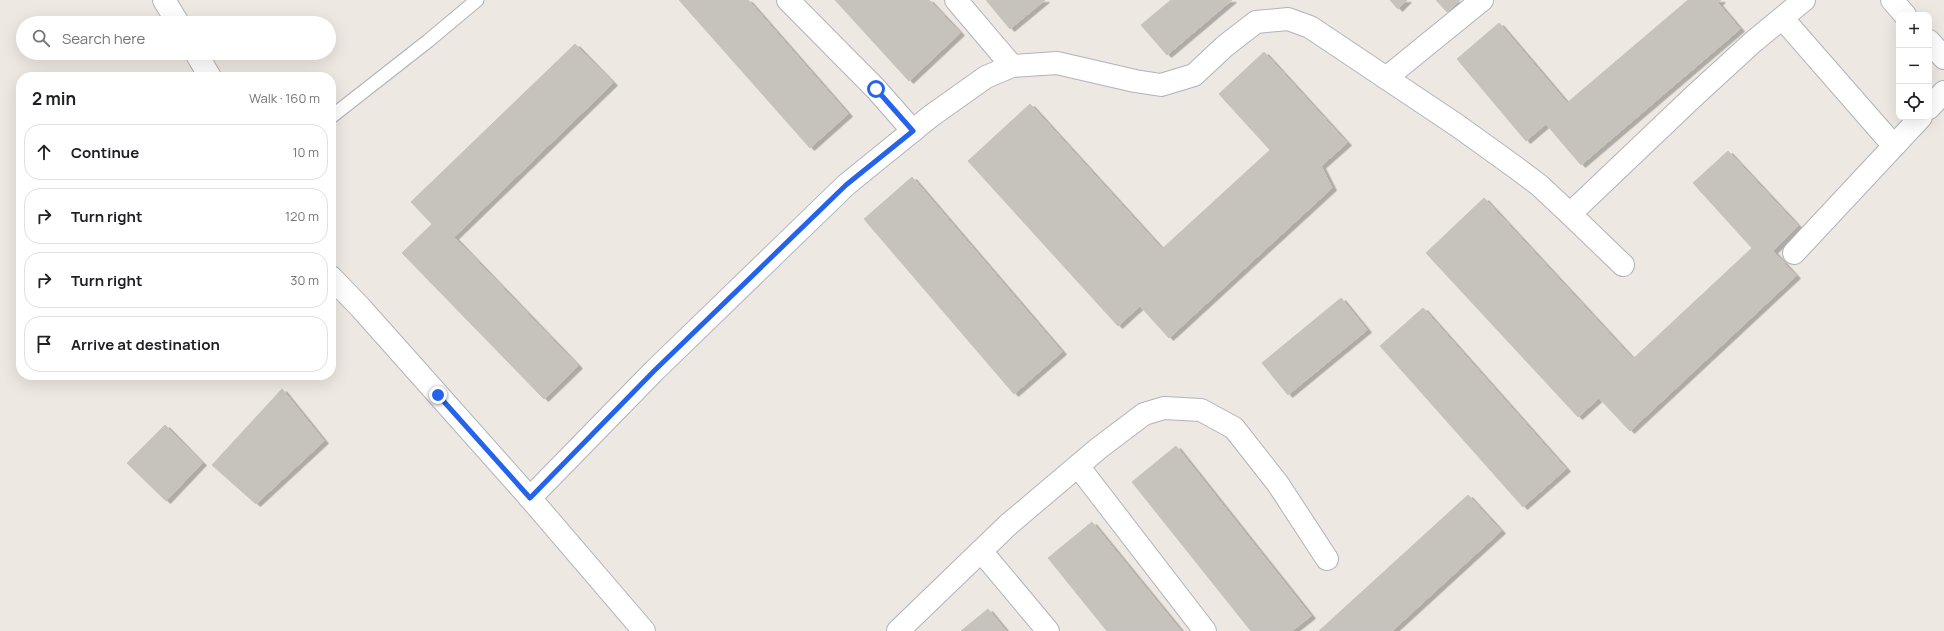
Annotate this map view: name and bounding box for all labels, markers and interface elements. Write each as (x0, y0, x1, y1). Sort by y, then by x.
map controls (1896, 12, 1932, 120)
button: + (1896, 12, 1932, 48)
search box (16, 16, 336, 60)
icon: search (30, 27, 52, 49)
text: Search here (62, 28, 145, 49)
button: − (1896, 48, 1932, 84)
route start (867, 80, 885, 98)
button: locate (1896, 84, 1932, 120)
text: 2 min (32, 87, 76, 110)
text: Walk · 160 m (249, 89, 320, 107)
icon: ahead (33, 141, 55, 163)
text: Continue (71, 142, 139, 163)
text: 10 m (292, 143, 319, 161)
icon: right (33, 205, 55, 227)
text: Turn right (71, 206, 142, 227)
text: 120 m (285, 207, 319, 225)
icon: right (33, 269, 55, 291)
text: Turn right (71, 270, 142, 291)
text: 30 m (290, 271, 319, 289)
icon: arrive (33, 333, 55, 355)
text: Arrive at destination (71, 334, 220, 355)
route end (429, 386, 447, 404)

